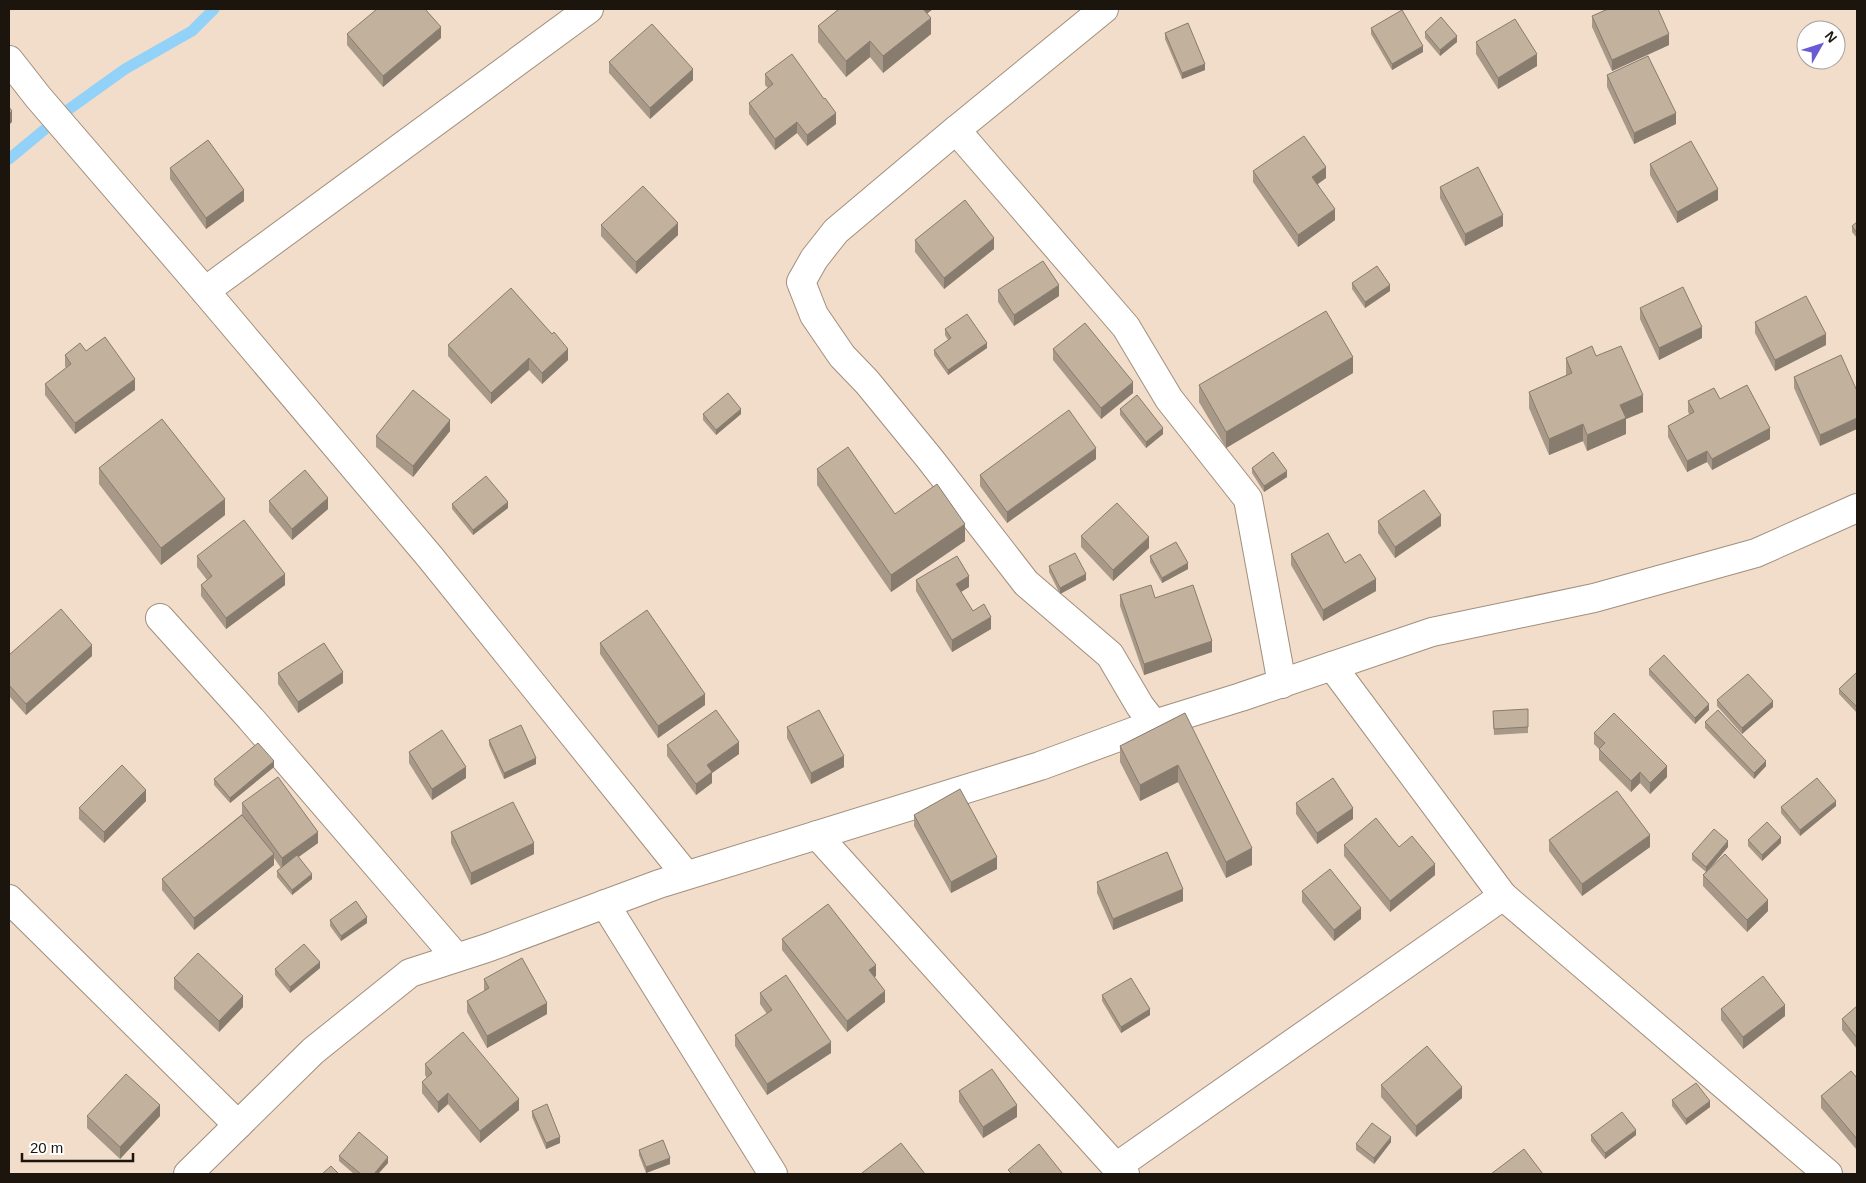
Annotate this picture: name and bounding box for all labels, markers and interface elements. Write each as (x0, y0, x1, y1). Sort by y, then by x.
north arrow (1796, 20, 1846, 70)
text: N (1822, 28, 1841, 46)
scale bar (22, 1130, 134, 1162)
text: 20 m (30, 1139, 63, 1156)

